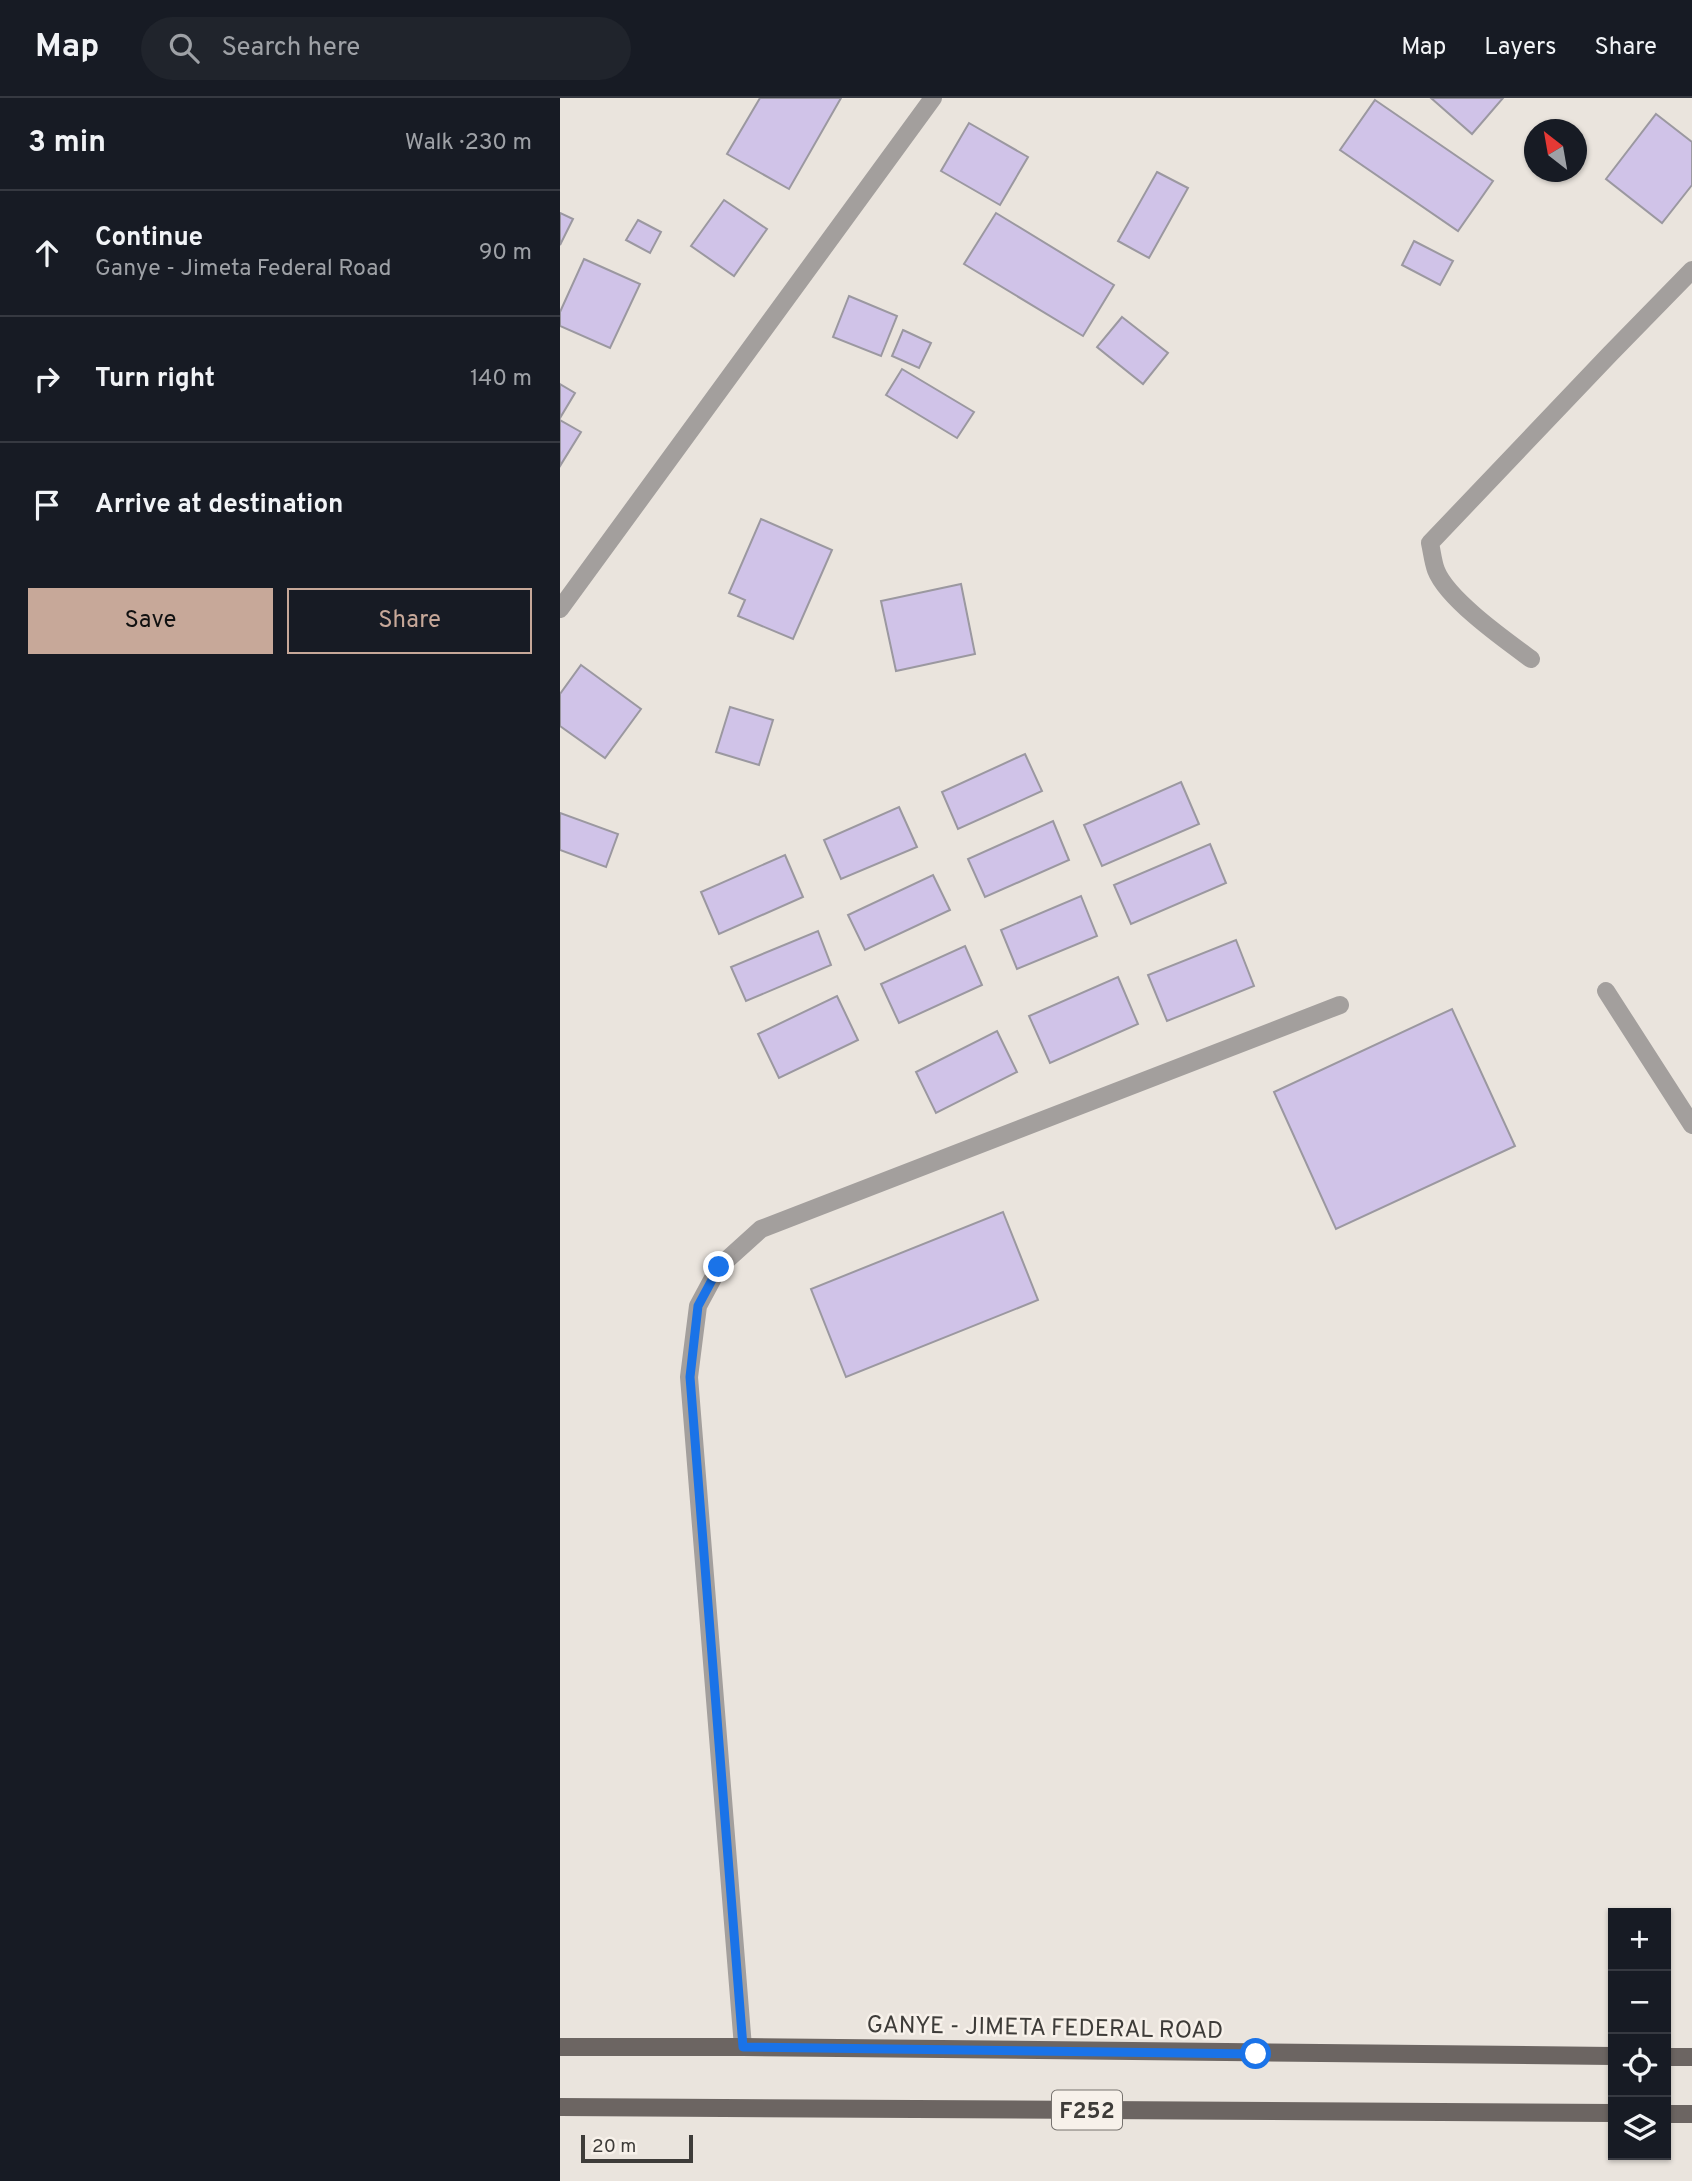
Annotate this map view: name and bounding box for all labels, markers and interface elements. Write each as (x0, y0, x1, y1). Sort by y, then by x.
search box (141, 17, 631, 80)
text: Map (35, 27, 99, 69)
icon: search (165, 29, 203, 67)
text: Search here (221, 32, 360, 65)
text: Map (1401, 33, 1446, 63)
text: Layers (1484, 33, 1556, 63)
text: Share (1594, 33, 1657, 63)
north arrow (1524, 119, 1587, 182)
text: 3 min (28, 125, 106, 162)
text: Walk · 230 m (405, 129, 532, 158)
text: Continue (95, 222, 203, 255)
icon: ahead (28, 234, 66, 272)
text: 90 m (479, 239, 532, 268)
text: Ganye - Jimeta Federal Road (95, 255, 392, 284)
icon: right (28, 360, 66, 398)
text: Turn right (95, 363, 215, 396)
text: 140 m (470, 365, 532, 394)
icon: arrive (28, 486, 66, 524)
text: Arrive at destination (95, 489, 343, 522)
button: Save (28, 588, 273, 654)
button: Share (287, 588, 532, 654)
route end (703, 1251, 734, 1282)
map controls (1608, 1908, 1671, 2160)
button: + (1608, 1908, 1671, 1971)
button: − (1608, 1971, 1671, 2034)
street label: GANYE - JIMETA FEDERAL ROAD (866, 2011, 1224, 2047)
button: locate (1608, 2034, 1671, 2097)
route start (1240, 2038, 1271, 2069)
road number: F252 (1052, 2091, 1122, 2130)
button: layers (1608, 2097, 1671, 2160)
scale bar (581, 2132, 693, 2164)
text: 20 m (592, 2135, 636, 2159)

